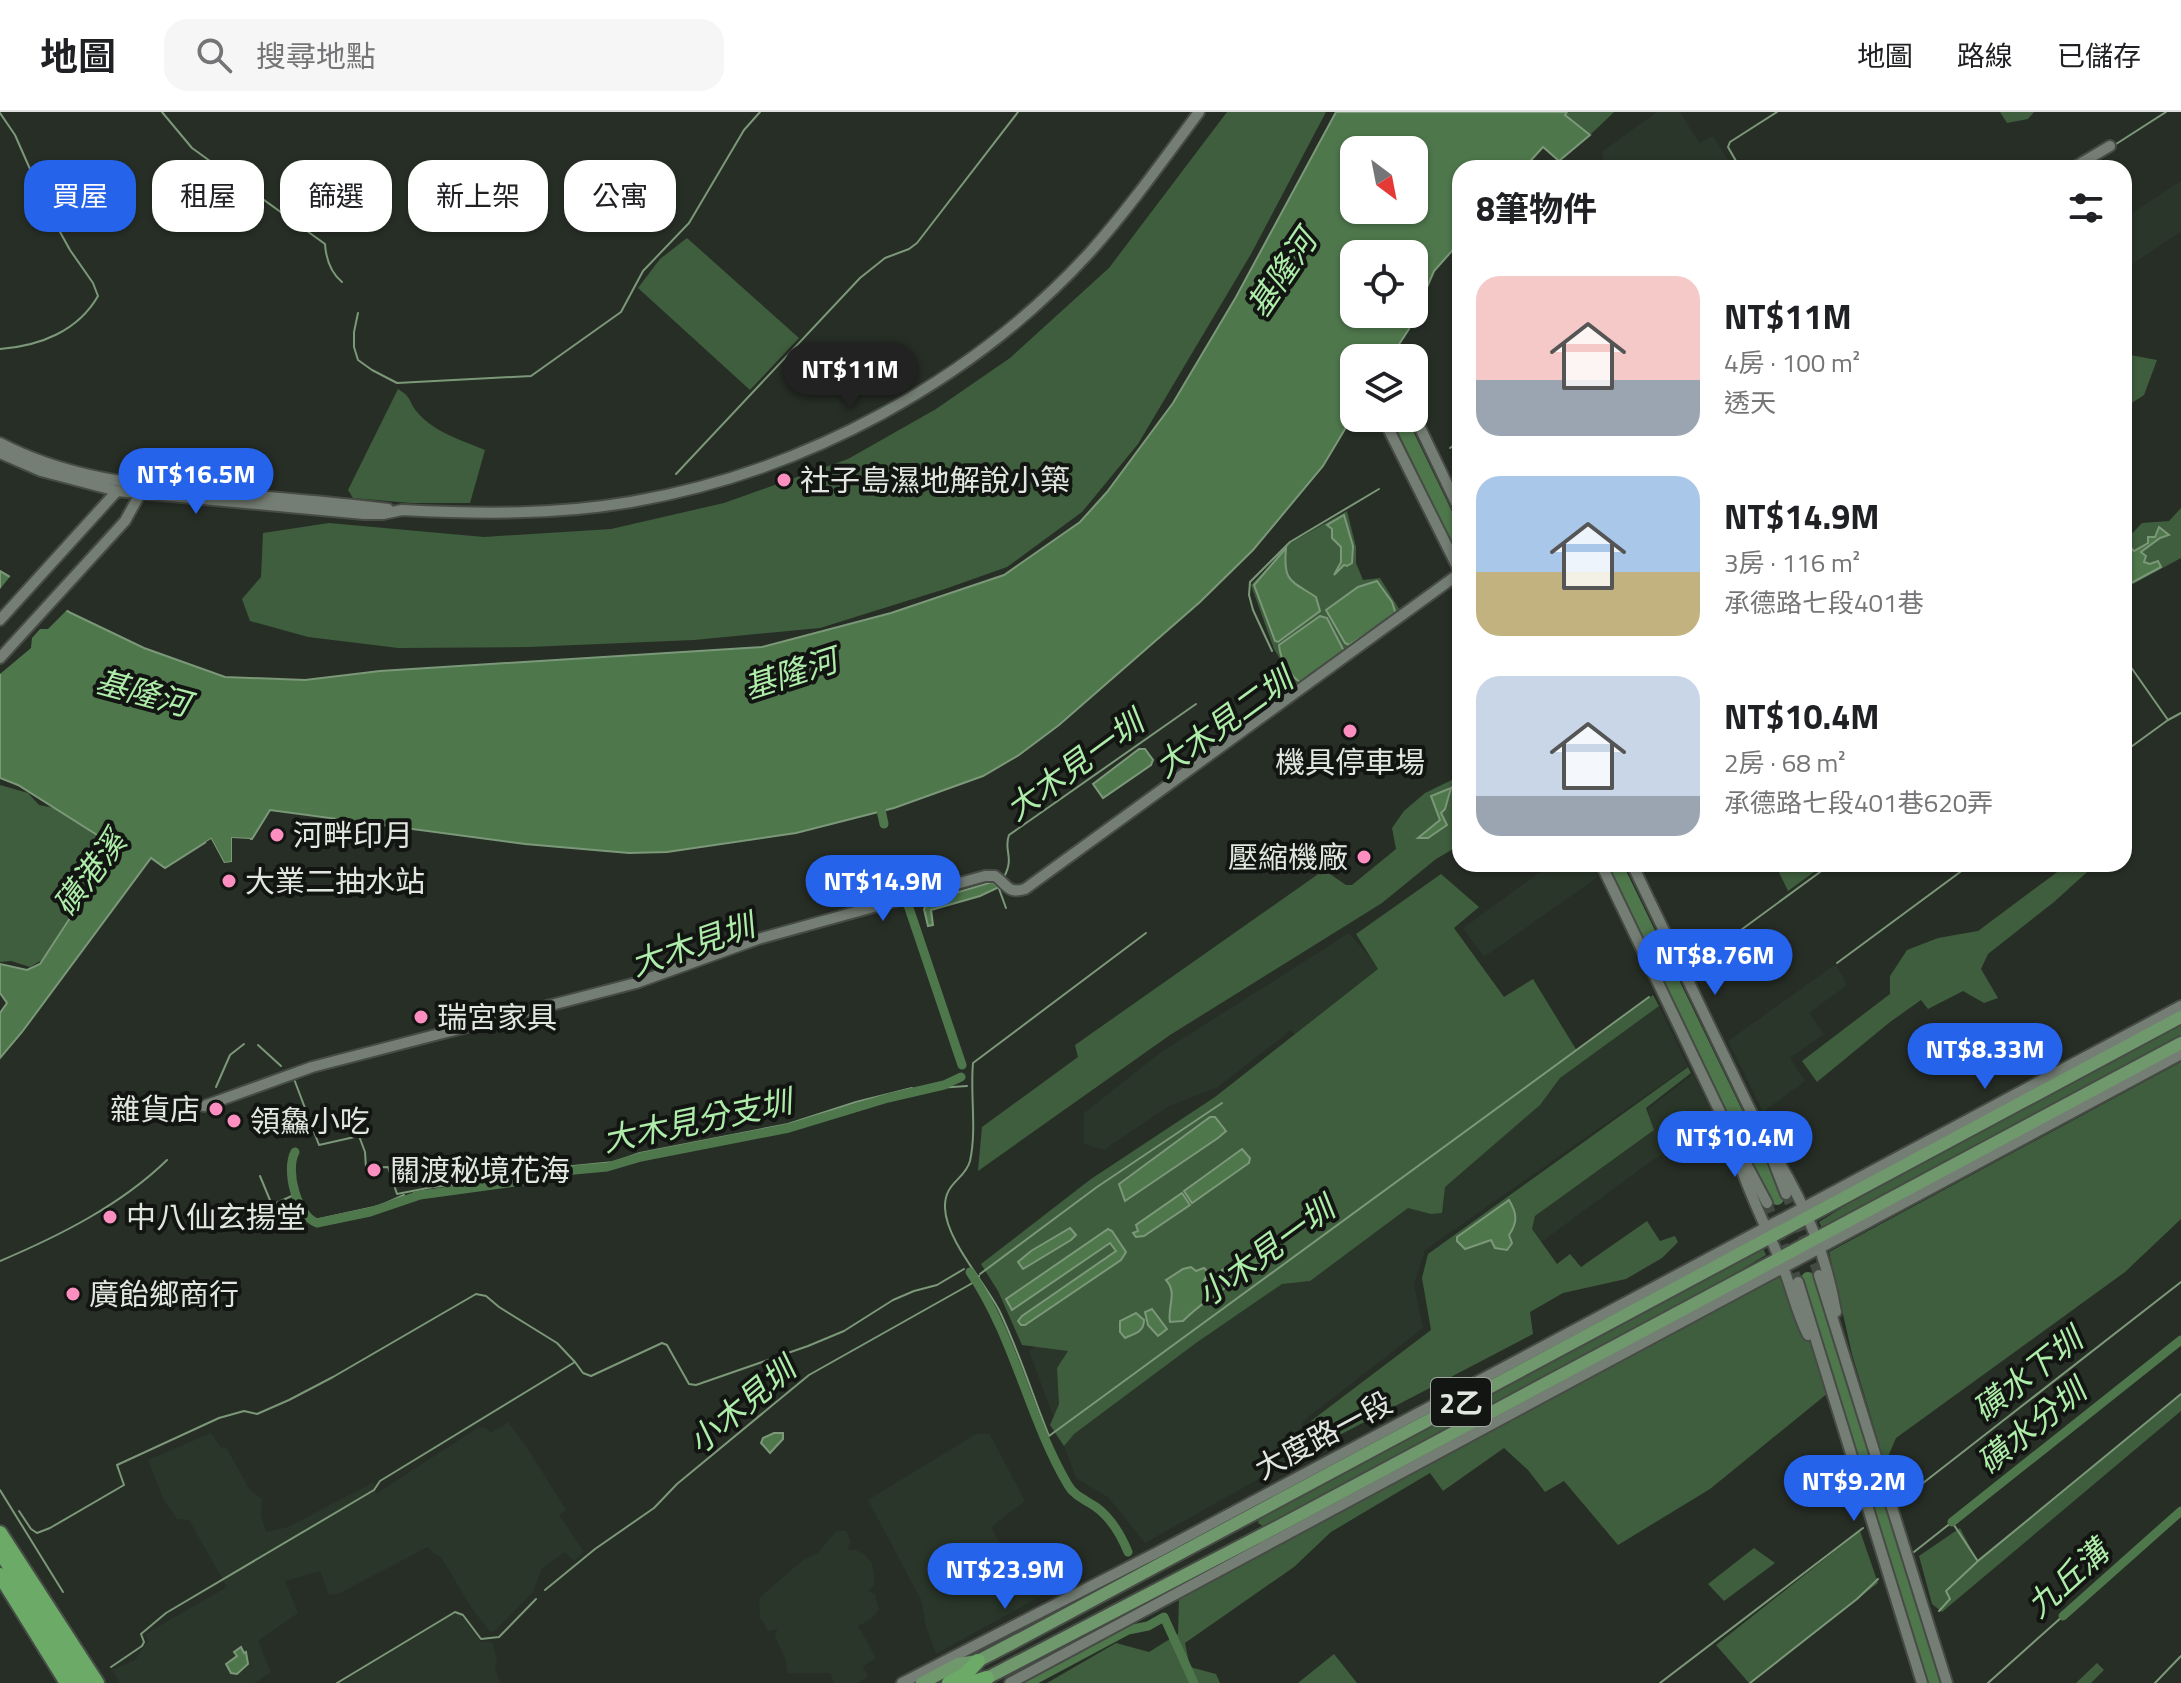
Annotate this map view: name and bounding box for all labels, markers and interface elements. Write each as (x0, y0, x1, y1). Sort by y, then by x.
search box (164, 19, 724, 91)
text: 地圖 (40, 27, 116, 85)
icon: search (192, 33, 236, 77)
text: 搜尋地點 (256, 33, 376, 79)
text: 地圖 (1857, 34, 1913, 77)
text: 路線 (1957, 34, 2013, 77)
text: 已儲存 (2057, 34, 2141, 77)
north arrow (1340, 136, 1428, 224)
map controls (1340, 136, 1428, 432)
chip: 買屋 (24, 160, 136, 232)
chip: 租屋 (152, 160, 264, 232)
chip: 篩選 (280, 160, 392, 232)
chip: 新上架 (408, 160, 548, 232)
chip: 公寓 (564, 160, 676, 232)
text: 8筆物件 (1476, 182, 1597, 234)
icon: filters (2064, 186, 2108, 230)
water label: 基隆河 (1234, 215, 1331, 326)
button: locate (1340, 240, 1428, 328)
text: NT$11M (1724, 290, 1852, 342)
icon: home (1540, 308, 1636, 404)
pin: NT$11M (785, 343, 915, 411)
text: 4房 · 100 m² (1724, 343, 1860, 382)
button: layers (1340, 344, 1428, 432)
text: NT$11M (801, 349, 899, 388)
text: 透天 (1724, 383, 1776, 422)
pin: NT$16.5M (113, 448, 279, 516)
text: NT$16.5M (137, 454, 255, 493)
place label: 社子島濕地解說小築 (800, 457, 1070, 503)
marker: 社子島濕地解說小築 (775, 471, 793, 489)
text: NT$14.9M (1724, 490, 1879, 542)
icon: home (1540, 508, 1636, 604)
text: 3房 · 116 m² (1724, 543, 1860, 582)
text: 承德路七段401巷 (1724, 583, 1924, 622)
water label: 基隆河 (737, 633, 849, 711)
water label: 大木見二圳 (1144, 653, 1305, 788)
water label: 基隆河 (90, 656, 201, 729)
text: NT$10.4M (1724, 690, 1879, 742)
water label: 大木見一圳 (995, 696, 1156, 831)
icon: home (1540, 708, 1636, 804)
marker: 機具停車場 (1341, 722, 1359, 740)
place label: 機具停車場 (1275, 739, 1425, 785)
text: 2房 · 68 m² (1724, 743, 1846, 782)
text: 承德路七段401巷620弄 (1724, 783, 1993, 822)
place label: 河畔印月 (293, 812, 413, 858)
water label: 磺港溪 (41, 817, 139, 926)
marker: 河畔印月 (268, 826, 286, 844)
place label: 壓縮機廠 (1228, 834, 1348, 880)
marker: 壓縮機廠 (1355, 848, 1373, 866)
pin: NT$14.9M (800, 855, 966, 923)
place label: 大業二抽水站 (245, 858, 425, 904)
text: NT$14.9M (824, 861, 942, 900)
marker: 大業二抽水站 (220, 872, 238, 890)
water label: 大木見圳 (624, 899, 764, 988)
pin: NT$8.76M (1632, 929, 1798, 997)
text: NT$8.76M (1656, 935, 1774, 974)
place label: 瑞宮家具 (437, 994, 557, 1040)
marker: 瑞宮家具 (412, 1008, 430, 1026)
pin: NT$8.33M (1902, 1023, 2068, 1091)
text: NT$8.33M (1926, 1029, 2044, 1068)
water label: 大木見分支圳 (598, 1076, 800, 1163)
place label: 雜貨店 (110, 1086, 200, 1132)
place label: 領鱻小吃 (250, 1098, 370, 1144)
marker: 雜貨店 (207, 1100, 225, 1118)
pin: NT$10.4M (1652, 1111, 1818, 1179)
marker: 領鱻小吃 (225, 1112, 243, 1130)
text: NT$10.4M (1676, 1117, 1794, 1156)
place label: 關渡秘境花海 (390, 1147, 570, 1193)
marker: 關渡秘境花海 (365, 1161, 383, 1179)
water label: 小木見一圳 (1186, 1182, 1347, 1317)
place label: 中八仙玄揚堂 (126, 1194, 306, 1240)
marker: 中八仙玄揚堂 (101, 1208, 119, 1226)
place label: 廣飴鄉商行 (89, 1271, 239, 1317)
marker: 廣飴鄉商行 (64, 1285, 82, 1303)
water label: 磺水下圳 (1962, 1313, 2095, 1432)
water label: 小木見圳 (677, 1343, 809, 1465)
water label: 磺水分圳 (1966, 1365, 2099, 1485)
road number: 2乙 (1431, 1378, 1491, 1426)
street label: 大度路一段 (1246, 1379, 1400, 1491)
pin: NT$9.2M (1780, 1455, 1928, 1523)
text: NT$9.2M (1802, 1461, 1906, 1500)
water label: 九丘溝 (2015, 1525, 2122, 1628)
pin: NT$23.9M (922, 1543, 1088, 1611)
text: NT$23.9M (946, 1549, 1064, 1588)

